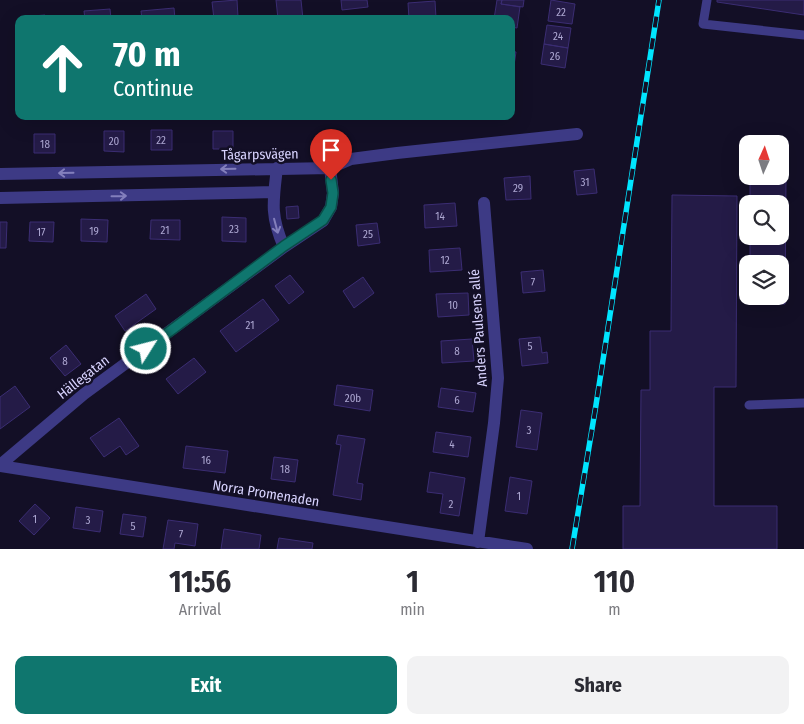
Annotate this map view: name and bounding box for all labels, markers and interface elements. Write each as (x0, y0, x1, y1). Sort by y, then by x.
house number: 22 (556, 6, 566, 19)
house number: 24 (553, 30, 564, 43)
text: 70 m (113, 33, 181, 75)
icon: ahead (30, 35, 95, 100)
house number: 26 (550, 50, 561, 63)
text: Continue (113, 75, 194, 102)
pin (310, 129, 352, 180)
house number: 22 (156, 134, 166, 147)
house number: 20 (109, 135, 120, 148)
north arrow (739, 135, 789, 185)
map controls (739, 135, 789, 305)
icon: arrive (317, 136, 345, 164)
house number: 18 (40, 138, 50, 151)
street label: Tågarpsvägen (221, 145, 299, 164)
one-way arrow (220, 165, 236, 174)
one-way arrow (58, 168, 74, 178)
house number: 31 (581, 176, 590, 189)
house number: 29 (513, 182, 523, 195)
one-way arrow (110, 191, 126, 200)
button: search (739, 195, 789, 245)
house number: 14 (435, 210, 445, 223)
one-way arrow (272, 217, 281, 233)
house number: 23 (229, 223, 239, 236)
house number: 21 (161, 224, 169, 237)
house number: 19 (89, 225, 99, 238)
house number: 17 (37, 226, 46, 239)
house number: 25 (363, 228, 373, 241)
house number: 12 (440, 254, 450, 267)
button: layers (739, 255, 789, 305)
street label: Anders Paulsens allé (466, 268, 491, 387)
house number: 7 (531, 276, 536, 289)
house number: 10 (448, 299, 458, 312)
house number: 21 (246, 319, 254, 332)
position arrow (119, 322, 171, 374)
house number: 5 (527, 340, 533, 353)
house number: 8 (454, 345, 460, 358)
street label: Hällegatan (54, 352, 113, 403)
house number: 8 (62, 355, 68, 368)
house number: 20b (345, 392, 361, 405)
house number: 6 (454, 394, 460, 407)
house number: 3 (527, 424, 532, 437)
house number: 4 (449, 438, 455, 451)
house number: 16 (201, 454, 211, 467)
house number: 18 (280, 463, 290, 476)
street label: Norra Promenaden (211, 477, 321, 510)
house number: 1 (517, 490, 521, 503)
house number: 2 (449, 498, 454, 511)
house number: 1 (33, 513, 37, 526)
house number: 3 (86, 514, 91, 527)
house number: 5 (130, 520, 136, 533)
house number: 7 (179, 528, 184, 541)
text: 11:56 (169, 564, 231, 600)
text: 1 (406, 564, 419, 600)
text: 110 (594, 564, 635, 600)
text: Arrival (179, 600, 221, 619)
text: min (400, 600, 425, 619)
text: m (608, 600, 621, 619)
button: Exit (15, 656, 397, 714)
button: Share (407, 656, 789, 714)

